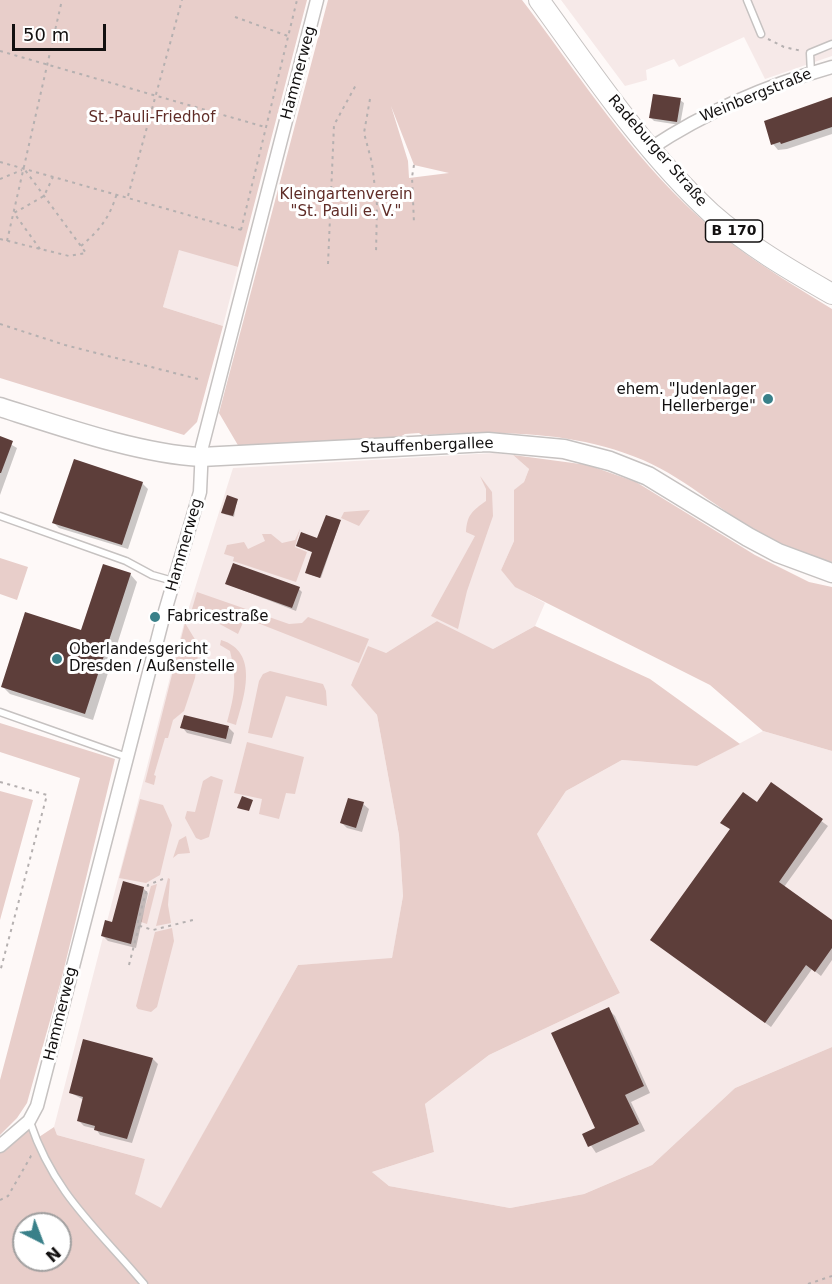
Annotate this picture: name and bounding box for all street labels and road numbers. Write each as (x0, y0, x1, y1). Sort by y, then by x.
street label: Hammerweg (278, 24, 320, 122)
street label: Weinbergstraße (698, 65, 814, 127)
street label: Radeburger Straße (604, 91, 710, 211)
road number: B 170 (706, 220, 762, 242)
street label: Stauffenbergallee (360, 435, 494, 457)
street label: Hammerweg (163, 496, 207, 594)
street label: Hammerweg (41, 965, 81, 1063)

